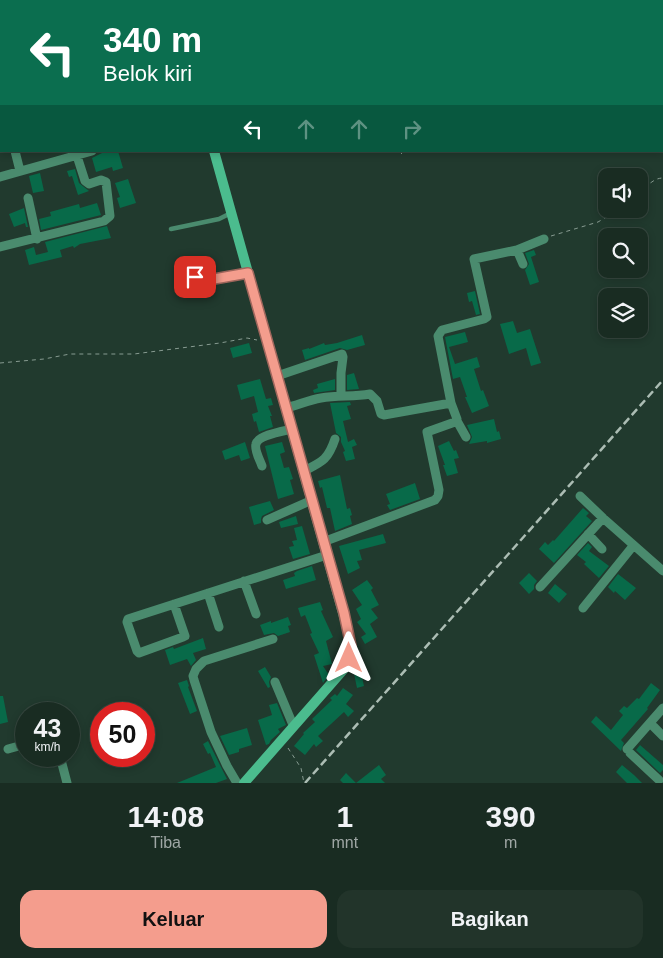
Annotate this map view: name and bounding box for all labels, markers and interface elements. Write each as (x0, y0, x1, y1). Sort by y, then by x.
icon: left (20, 20, 85, 85)
text: 340 m (103, 20, 202, 59)
text: Belok kiri (103, 61, 192, 86)
icon: left (239, 115, 267, 143)
icon: ahead (292, 115, 320, 143)
icon: ahead (345, 115, 373, 143)
icon: right (398, 115, 426, 143)
map controls (598, 168, 648, 338)
button: sound (598, 168, 648, 218)
button: search (598, 228, 648, 278)
pin (174, 256, 216, 298)
icon: arrive (181, 263, 209, 291)
button: layers (598, 288, 648, 338)
position arrow (322, 631, 374, 683)
speed limit sign: 50 (90, 702, 155, 767)
text: 43 (34, 714, 61, 742)
text: km/h (34, 740, 61, 754)
text: 14:08 (127, 800, 204, 833)
text: 1 (336, 800, 353, 833)
text: 390 (486, 800, 536, 833)
text: Tiba (150, 834, 181, 851)
text: mnt (331, 834, 358, 851)
text: m (504, 834, 517, 851)
button: Keluar (20, 890, 327, 948)
button: Bagikan (337, 890, 643, 948)

